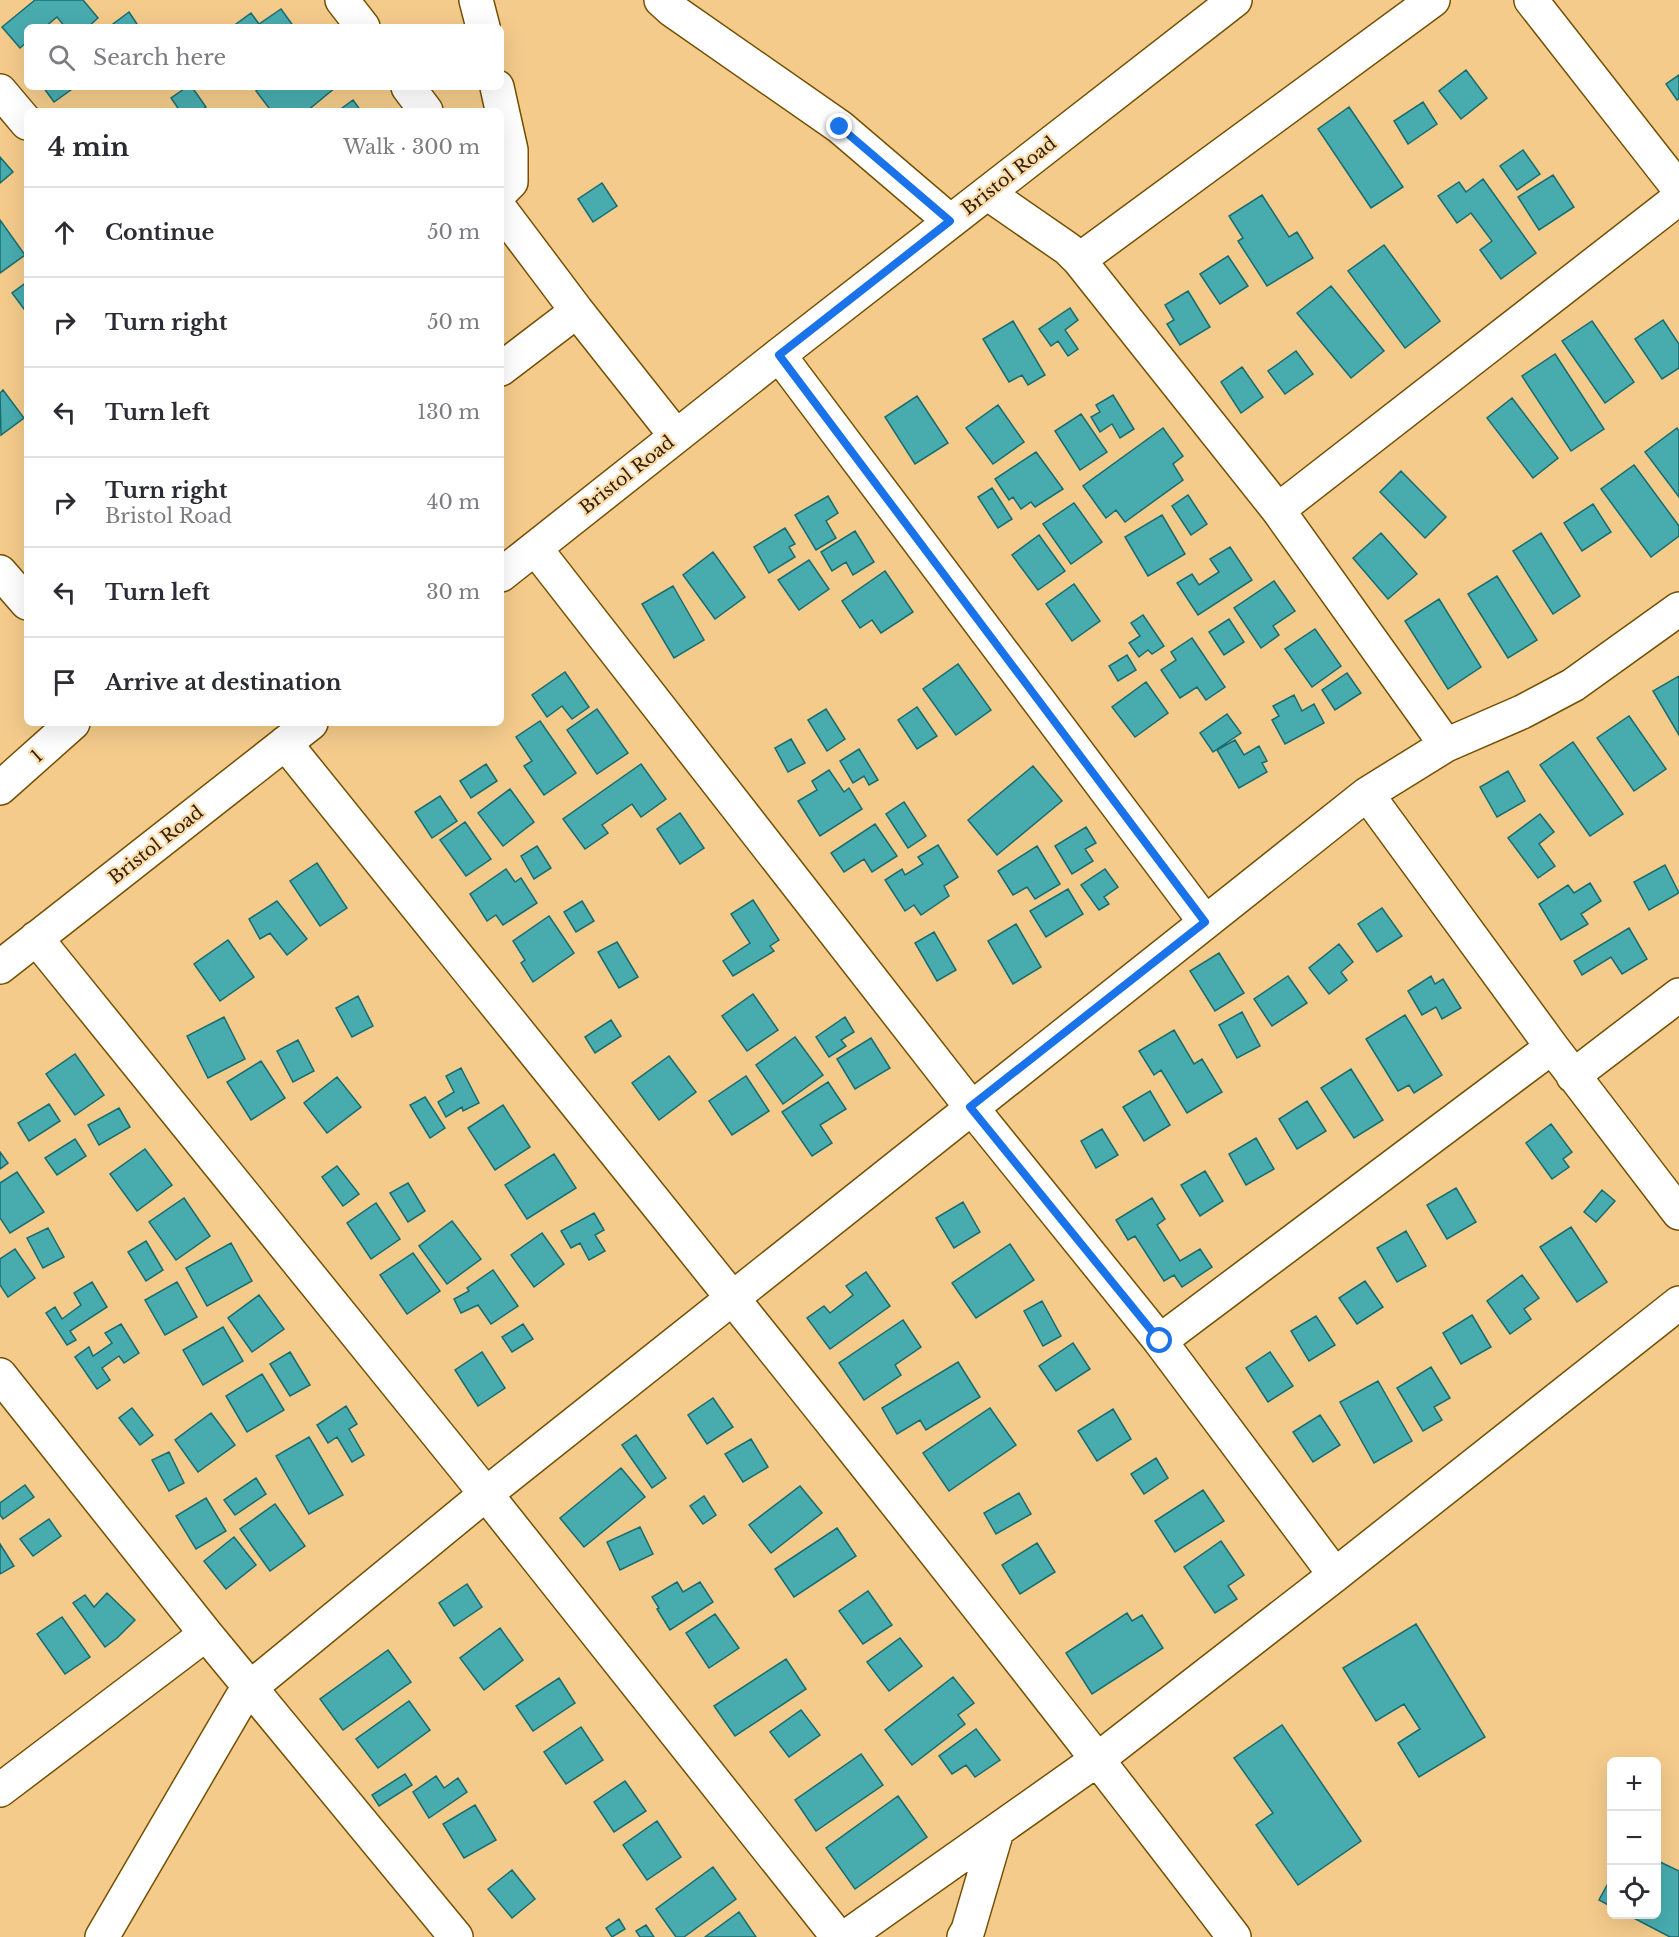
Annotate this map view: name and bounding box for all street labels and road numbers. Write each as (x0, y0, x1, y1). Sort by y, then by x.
street label: Bristol Road (957, 132, 1061, 220)
street label: Bristol Road (575, 431, 679, 519)
street label: 1 (27, 745, 47, 767)
street label: Bristol Road (104, 801, 208, 889)

